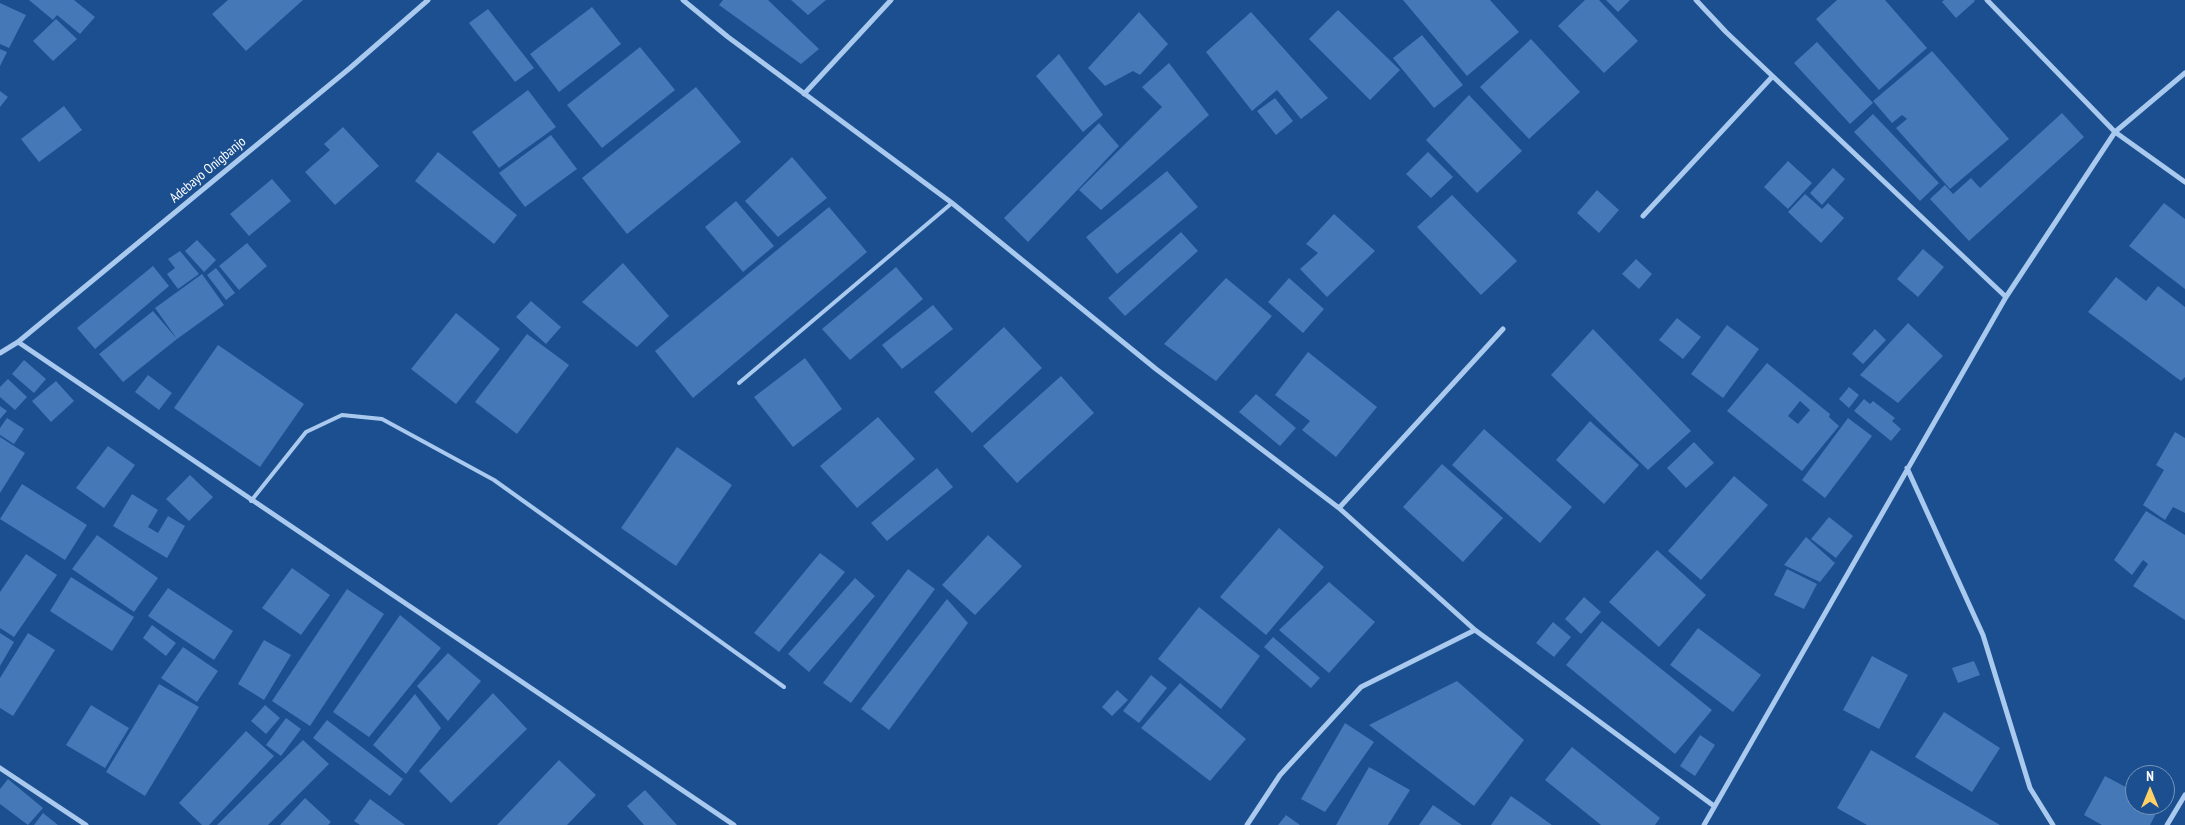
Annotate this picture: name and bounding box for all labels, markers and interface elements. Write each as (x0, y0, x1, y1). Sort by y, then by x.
street label: Adebayo Onigbanjo (167, 133, 249, 207)
north arrow (2125, 765, 2175, 815)
text: N (2146, 767, 2154, 785)

